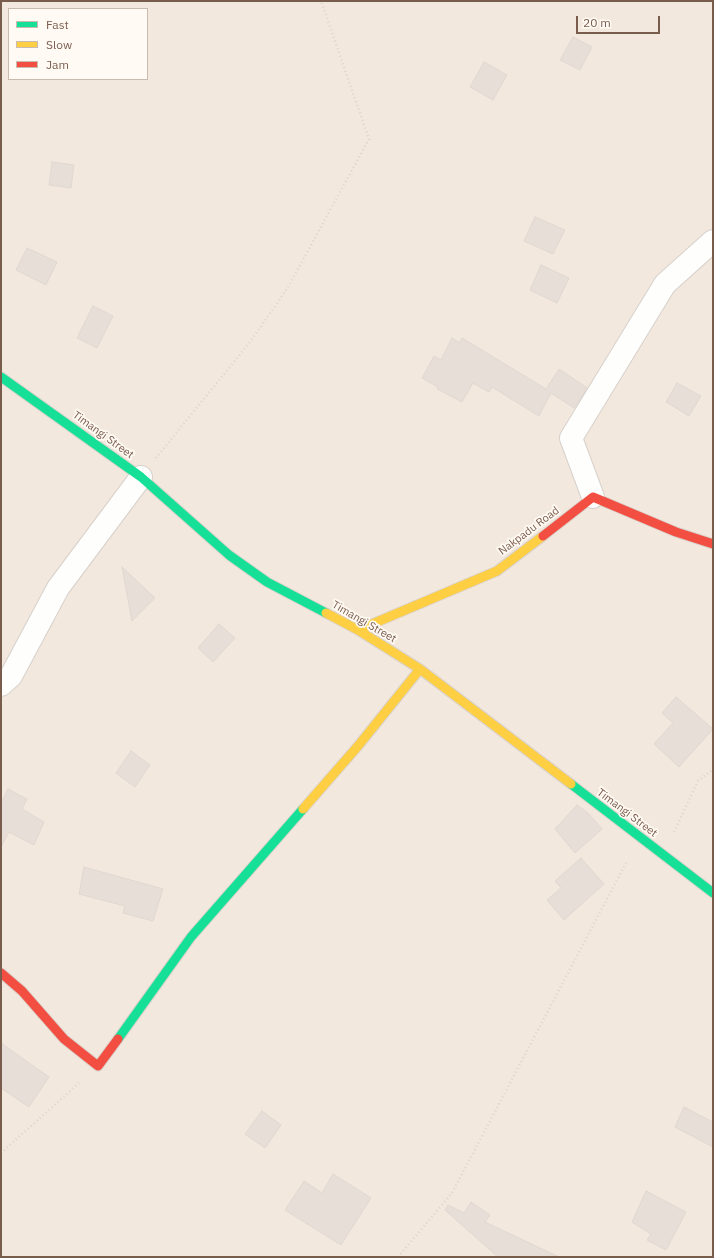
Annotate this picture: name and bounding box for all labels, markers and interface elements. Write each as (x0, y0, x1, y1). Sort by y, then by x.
legend (8, 8, 148, 80)
scale bar (578, 8, 662, 34)
text: 20 m (583, 15, 611, 30)
text: Fast (46, 17, 69, 32)
text: Slow (46, 37, 72, 52)
text: Jam (46, 57, 69, 72)
street label: Timangi Street (70, 408, 136, 462)
street label: Nakpadu Road (496, 504, 562, 558)
street label: Timangi Street (329, 598, 399, 646)
street label: Timangi Street (594, 786, 660, 840)

